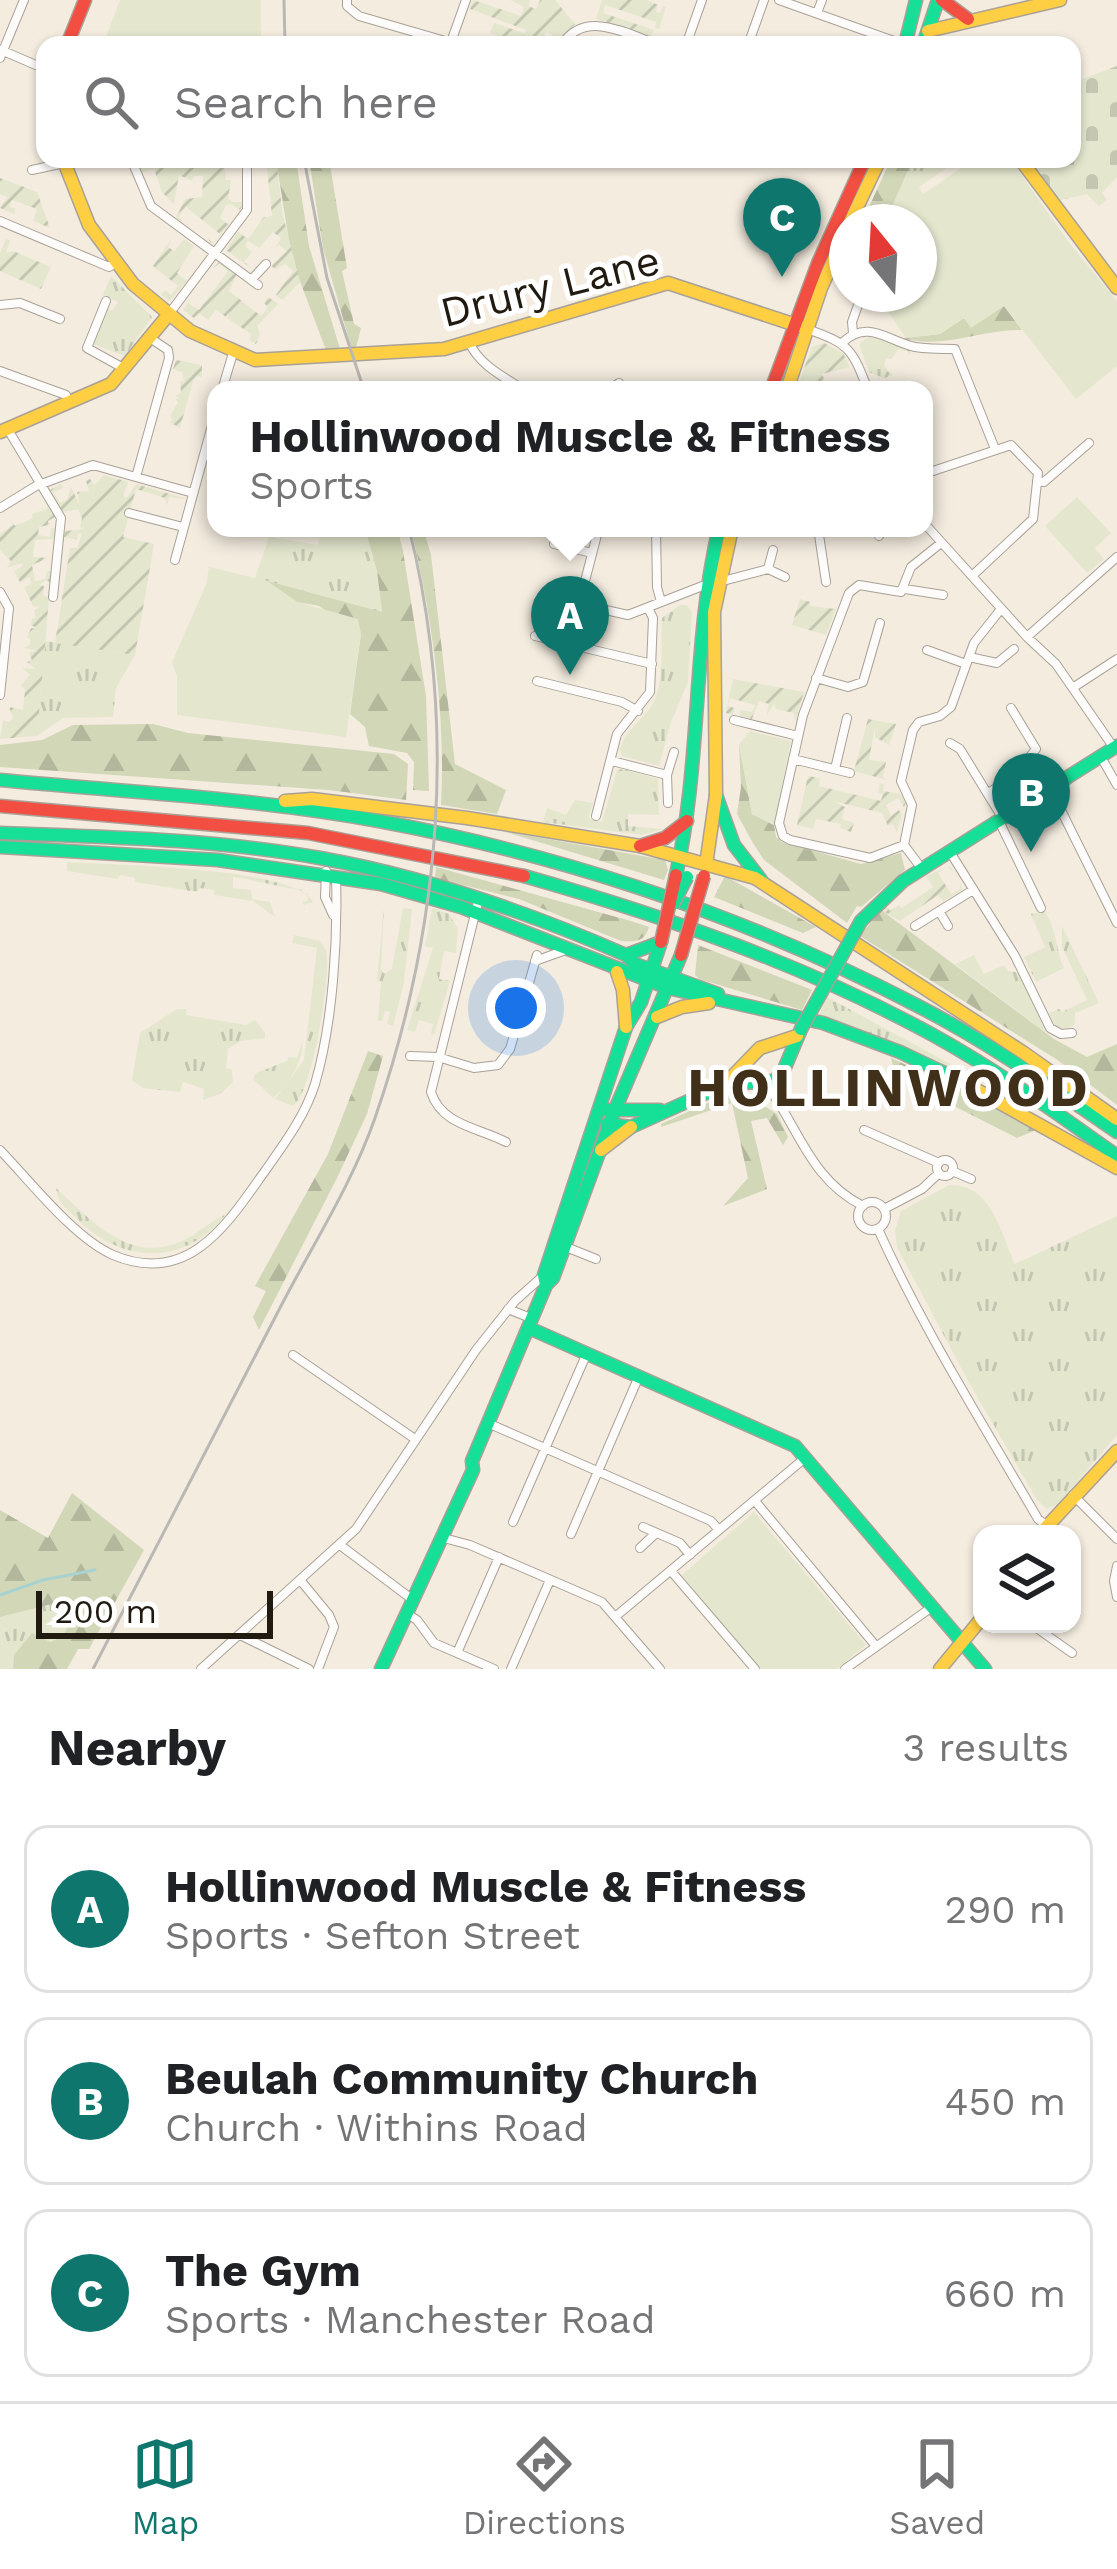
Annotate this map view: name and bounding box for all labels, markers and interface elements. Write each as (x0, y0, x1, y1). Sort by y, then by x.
search box (36, 36, 1081, 168)
icon: search (78, 69, 144, 135)
text: Search here (174, 76, 438, 129)
pin: C (743, 178, 821, 277)
north arrow (829, 204, 937, 312)
street label: Drury Lane (435, 235, 665, 337)
popup (207, 381, 933, 537)
text: Hollinwood Muscle & Fitness (249, 410, 891, 463)
text: Sports (249, 463, 374, 508)
pin: A (531, 576, 609, 675)
pin: B (992, 753, 1070, 852)
your location (486, 978, 546, 1038)
district label: HOLLINWOOD (687, 1056, 1091, 1119)
map controls (973, 1525, 1081, 1633)
button: layers (973, 1525, 1081, 1633)
scale bar (36, 1585, 273, 1638)
text: 200 m (54, 1592, 157, 1631)
text: Nearby (48, 1718, 226, 1777)
text: 3 results (903, 1725, 1069, 1770)
text: Hollinwood Muscle & Fitness (165, 1860, 806, 1913)
text: A (77, 1887, 103, 1932)
text: 290 m (944, 1887, 1066, 1932)
text: Sports · Sefton Street (165, 1913, 580, 1958)
text: Beulah Community Church (165, 2052, 758, 2105)
text: B (77, 2079, 103, 2124)
text: 450 m (945, 2079, 1066, 2124)
text: Church · Withins Road (165, 2105, 588, 2150)
text: The Gym (165, 2244, 361, 2297)
text: C (77, 2271, 103, 2316)
text: 660 m (944, 2271, 1066, 2316)
text: Sports · Manchester Road (165, 2297, 655, 2342)
tab: Map (132, 2431, 199, 2542)
tab: Directions (463, 2431, 626, 2542)
tab: Saved (889, 2431, 985, 2542)

